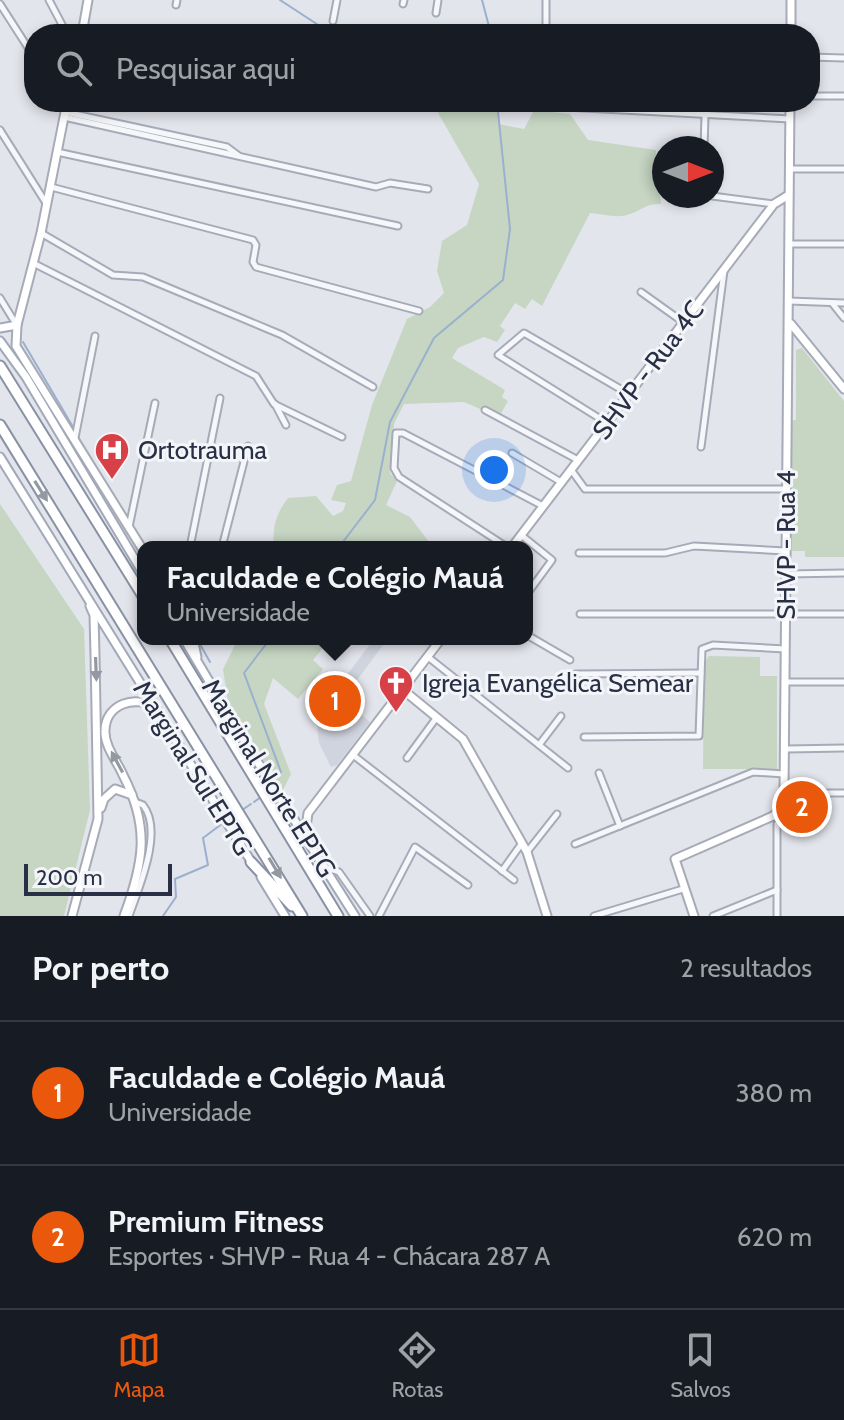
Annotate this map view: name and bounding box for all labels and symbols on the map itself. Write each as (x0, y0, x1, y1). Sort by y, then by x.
north arrow (652, 136, 724, 208)
street label: SHVP - Rua 4C (585, 294, 711, 446)
hospital icon: Ortotrauma (93, 431, 131, 481)
place label: Ortotrauma (138, 434, 268, 466)
your location (474, 450, 514, 490)
street label: SHVP - Rua 4 (770, 470, 802, 620)
one-way arrow (33, 480, 47, 502)
one-way arrow (89, 657, 102, 682)
church icon: Igreja Evangélica Semear (377, 664, 415, 714)
place label: Igreja Evangélica Semear (422, 667, 694, 699)
pin: 1 (309, 671, 361, 731)
street label: Marginal Norte EPTG (195, 673, 343, 883)
street label: Marginal Sul EPTG (126, 675, 260, 861)
one-way arrow (110, 751, 124, 773)
pin: 2 (776, 777, 828, 837)
one-way arrow (268, 857, 282, 879)
scale bar (24, 860, 172, 896)

